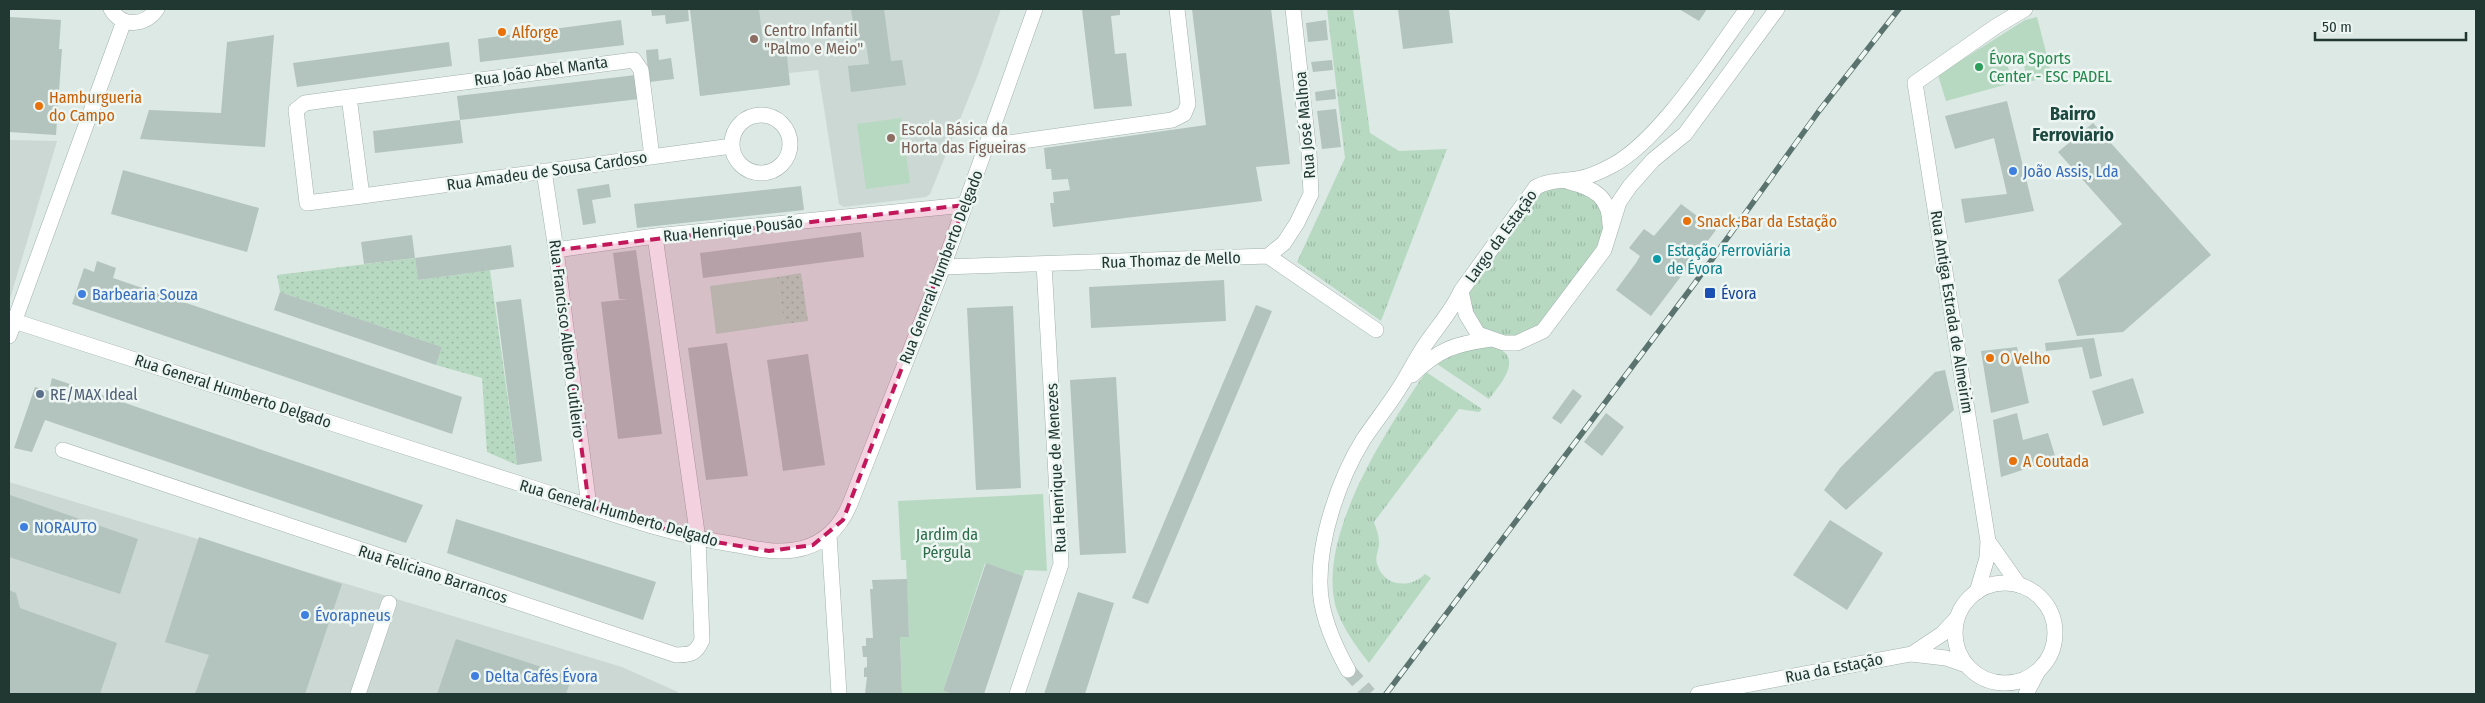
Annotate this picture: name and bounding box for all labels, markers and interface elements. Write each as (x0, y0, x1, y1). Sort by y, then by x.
scale bar (2315, 10, 2466, 42)
text: 50 m (2322, 18, 2352, 36)
place label: Centro Infantil "Palmo e Meio" (764, 21, 863, 58)
place label: Alforge (512, 23, 558, 42)
marker: Alforge (496, 26, 508, 38)
marker: Centro Infantil "Palmo e Meio" (748, 33, 760, 45)
place label: Évora Sports Center - ESC PADEL (1989, 49, 2112, 86)
street label: Rua João Abel Manta (473, 52, 609, 90)
marker: Évora Sports Center - ESC PADEL (1973, 61, 1985, 73)
street label: Rua José Malhoa (1291, 70, 1319, 180)
place label: Hamburgueria do Campo (49, 88, 142, 125)
marker: Hamburgueria do Campo (33, 100, 45, 112)
district label: Bairro Ferroviario (2032, 103, 2114, 146)
place label: Escola Básica da Horta das Figueiras (901, 120, 1026, 157)
marker: Escola Básica da Horta das Figueiras (885, 132, 897, 144)
street label: Rua Amadeu de Sousa Cardoso (445, 148, 649, 194)
place label: João Assis, Lda (2023, 162, 2119, 181)
marker: João Assis, Lda (2007, 165, 2019, 177)
street label: Rua General Humberto Delgado (895, 168, 987, 366)
street label: Largo da Estação (1461, 186, 1541, 286)
street label: Rua Antiga Estrada de Almeirim (1927, 209, 1977, 415)
street label: Rua Henrique Pousão (662, 212, 804, 246)
place label: Snack-Bar da Estação (1697, 212, 1837, 231)
marker: Snack-Bar da Estação (1681, 215, 1693, 227)
street label: Rua Francisco Alberto Cutileiro (545, 239, 589, 439)
place label: Estação Ferroviária de Évora (1667, 241, 1791, 278)
street label: Rua Thomaz de Mello (1101, 248, 1241, 272)
marker: Estação Ferroviária de Évora (1651, 253, 1663, 265)
place label: Évora (1721, 284, 1757, 303)
place label: Barbearia Souza (92, 285, 198, 304)
marker: Évora (1703, 286, 1717, 300)
marker: Barbearia Souza (76, 288, 88, 300)
place label: O Velho (2000, 349, 2051, 368)
street label: Rua General Humberto Delgado (132, 350, 334, 432)
marker: O Velho (1984, 352, 1996, 364)
street label: Rua Henrique de Menezes (1042, 383, 1070, 553)
place label: RE/MAX Ideal (50, 385, 138, 404)
marker: RE/MAX Ideal (34, 388, 46, 400)
place label: A Coutada (2023, 452, 2089, 471)
marker: A Coutada (2007, 455, 2019, 467)
street label: Rua General Humberto Delgado (517, 475, 721, 551)
place label: NORAUTO (34, 518, 97, 537)
marker: NORAUTO (18, 521, 30, 533)
park label: Jardim da Pérgula (916, 525, 978, 562)
street label: Rua Feliciano Barrancos (356, 541, 510, 607)
place label: Évorapneus (315, 606, 391, 625)
marker: Évorapneus (299, 609, 311, 621)
street label: Rua da Estação (1784, 649, 1884, 687)
place label: Delta Cafés Évora (485, 667, 598, 686)
marker: Delta Cafés Évora (469, 670, 481, 682)

